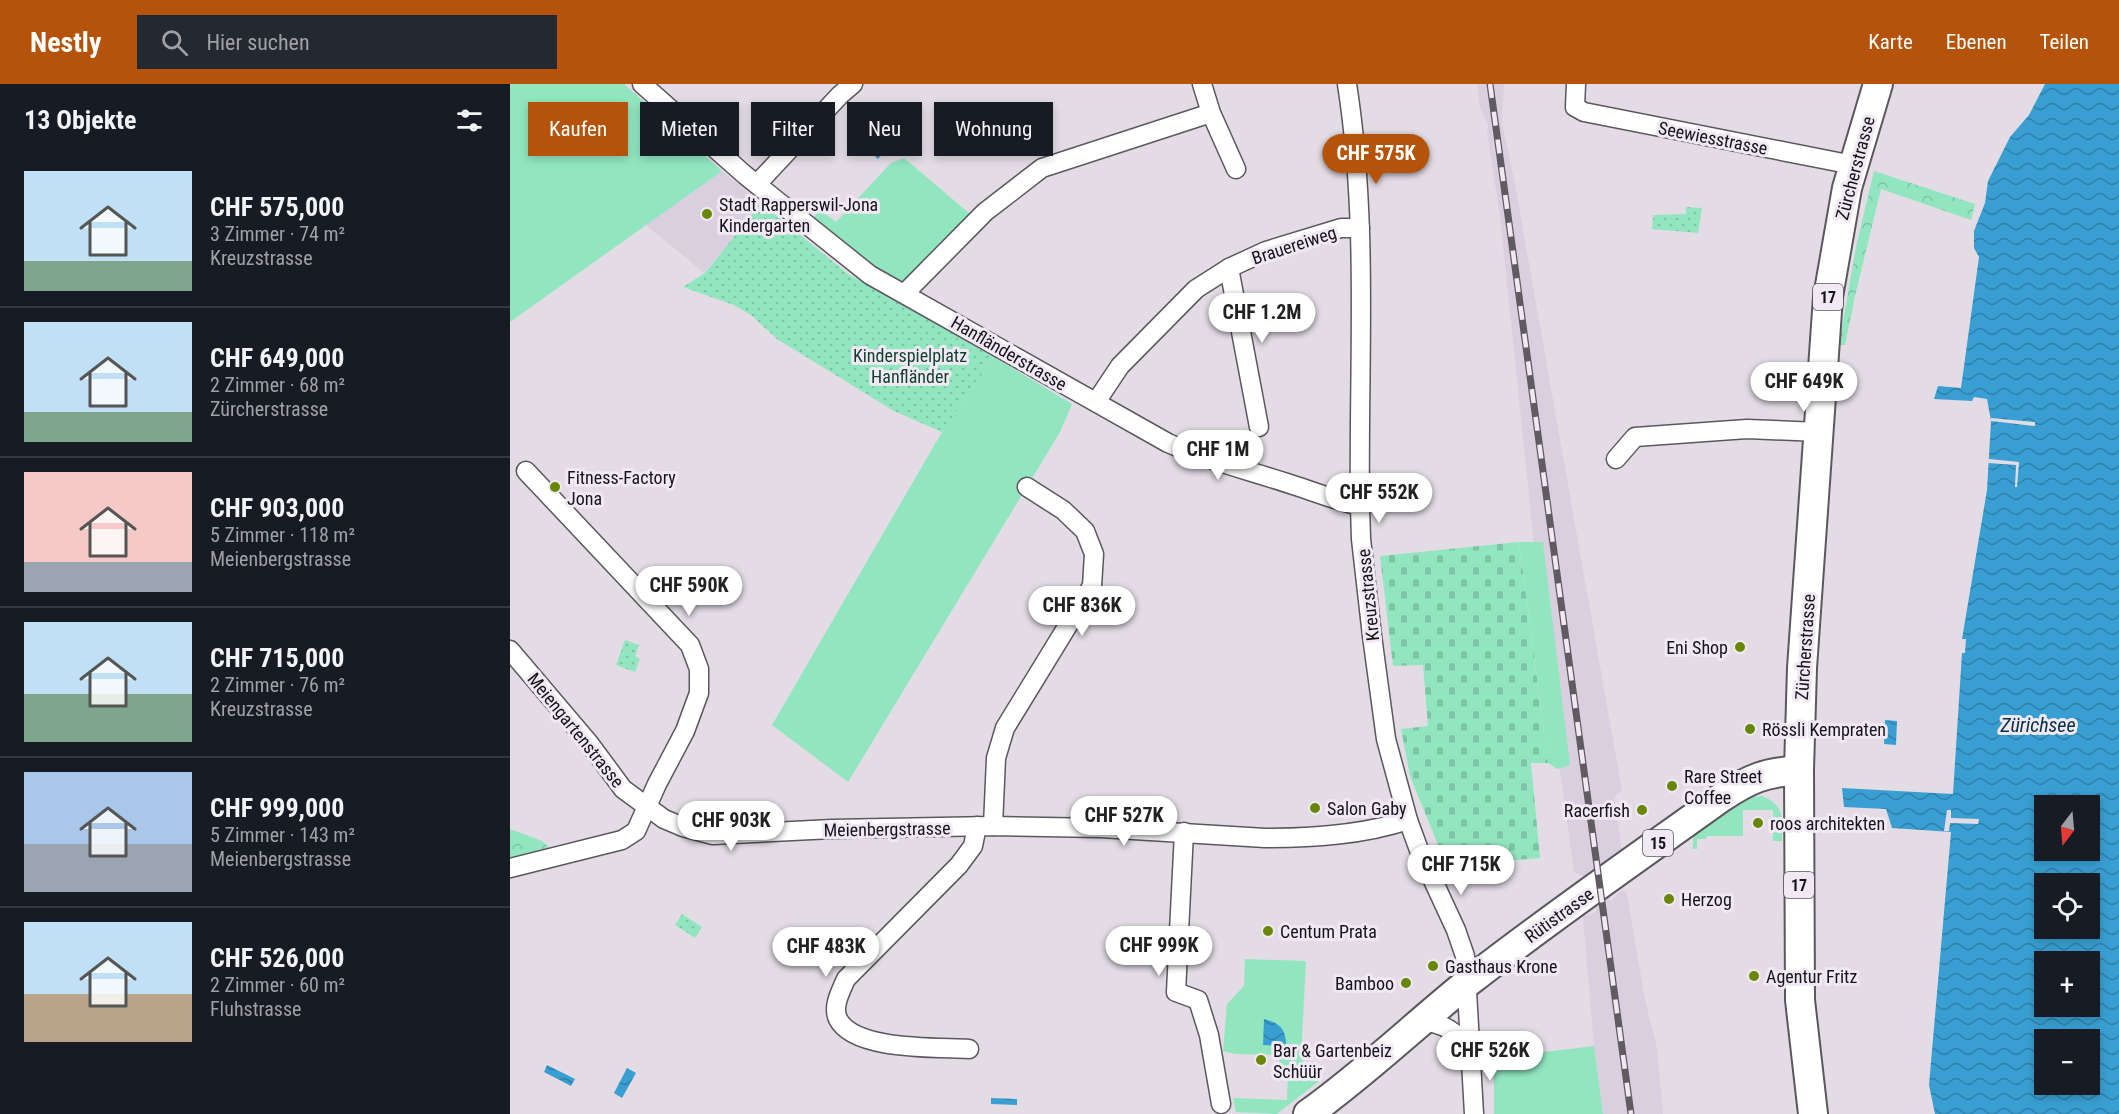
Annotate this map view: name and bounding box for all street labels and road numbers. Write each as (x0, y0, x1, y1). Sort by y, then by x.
street label: Zürcherstrasse (1831, 114, 1879, 222)
street label: Seewiesstrasse (1657, 117, 1769, 159)
street label: Brauereiweg (1249, 221, 1339, 269)
road number: 17 (1813, 284, 1843, 310)
street label: Hanfländerstrasse (947, 311, 1071, 395)
street label: Kreuzstrasse (1353, 548, 1383, 642)
street label: Zürcherstrasse (1791, 593, 1819, 701)
street label: Meiengartenstrasse (523, 668, 629, 792)
street label: Meienbergstrasse (823, 817, 951, 841)
road number: 15 (1643, 830, 1673, 856)
road number: 17 (1784, 872, 1814, 898)
street label: Rütistrasse (1521, 883, 1597, 947)

